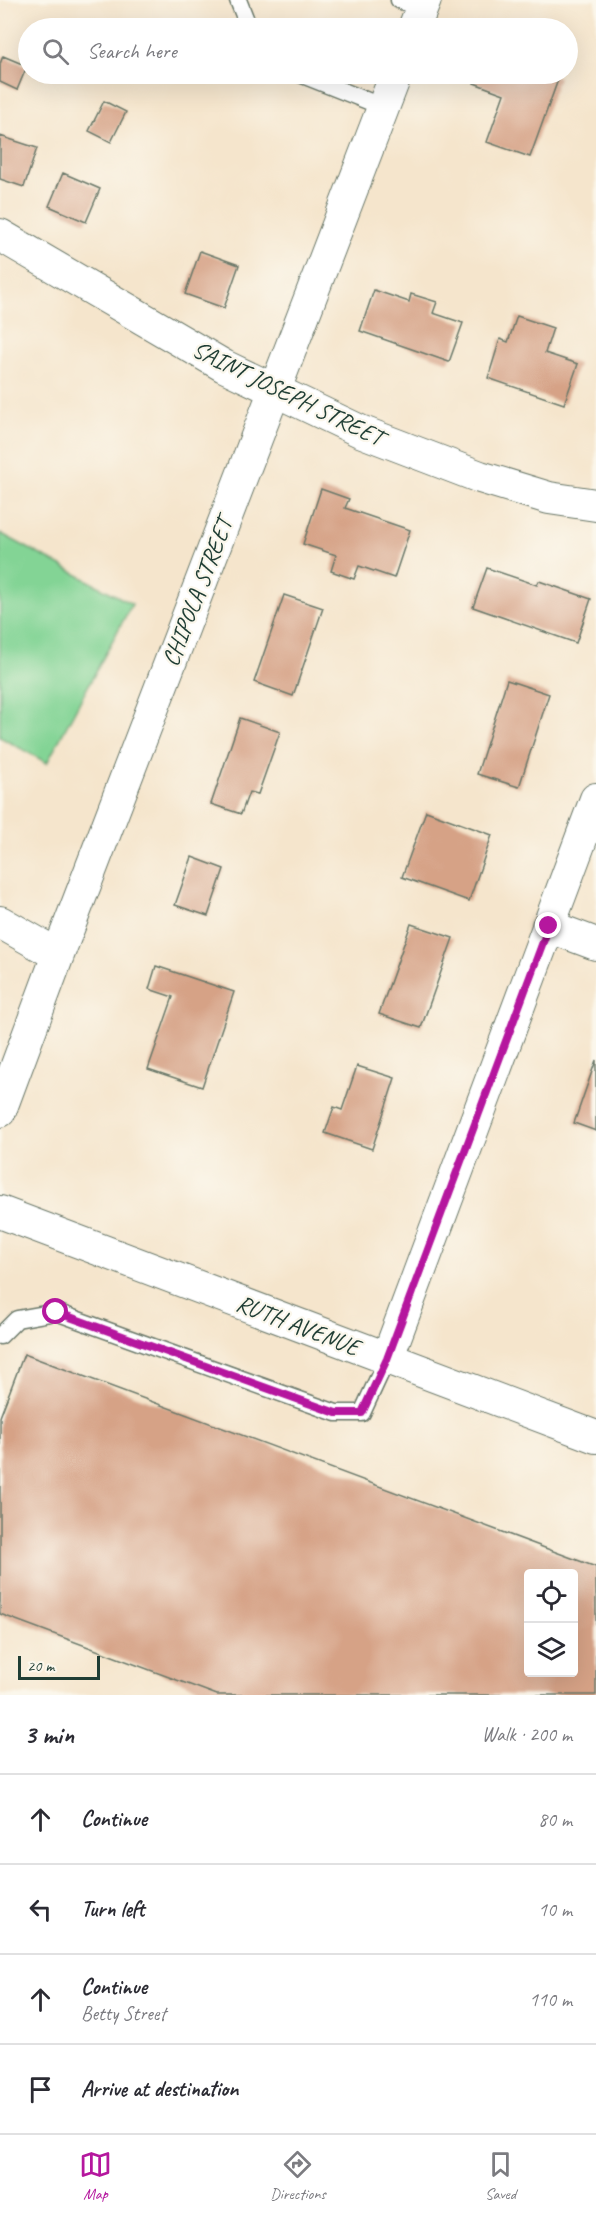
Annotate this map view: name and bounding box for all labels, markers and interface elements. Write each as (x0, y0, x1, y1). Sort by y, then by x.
search box (18, 18, 578, 84)
icon: search (39, 35, 72, 68)
text: Search here (87, 37, 177, 65)
street label: SAINT JOSEPH STREET (188, 334, 394, 455)
street label: CHIPOLA STREET (155, 508, 241, 670)
route end (535, 912, 561, 938)
street label: RUTH AVENUE (232, 1288, 366, 1363)
route start (42, 1298, 68, 1324)
map controls (524, 1569, 578, 1677)
button: locate (524, 1569, 578, 1623)
button: layers (524, 1623, 578, 1677)
scale bar (18, 1653, 100, 1680)
text: 20 m (27, 1656, 54, 1676)
text: 3 min (24, 1718, 74, 1751)
text: Walk · 200 m (482, 1722, 572, 1747)
icon: ahead (24, 1803, 57, 1836)
text: Continue (81, 1805, 147, 1833)
text: 80 m (538, 1807, 572, 1832)
icon: left (24, 1893, 57, 1926)
text: Turn left (81, 1895, 145, 1923)
text: 10 m (538, 1897, 572, 1922)
text: Continue (81, 1973, 147, 2001)
icon: ahead (24, 1983, 57, 2016)
text: 110 m (529, 1987, 572, 2012)
text: Betty Street (81, 2001, 166, 2026)
icon: arrive (24, 2073, 57, 2106)
text: Arrive at destination (81, 2075, 238, 2103)
tab: Map (79, 2148, 112, 2204)
tab: Directions (270, 2148, 326, 2204)
tab: Saved (484, 2148, 517, 2204)

